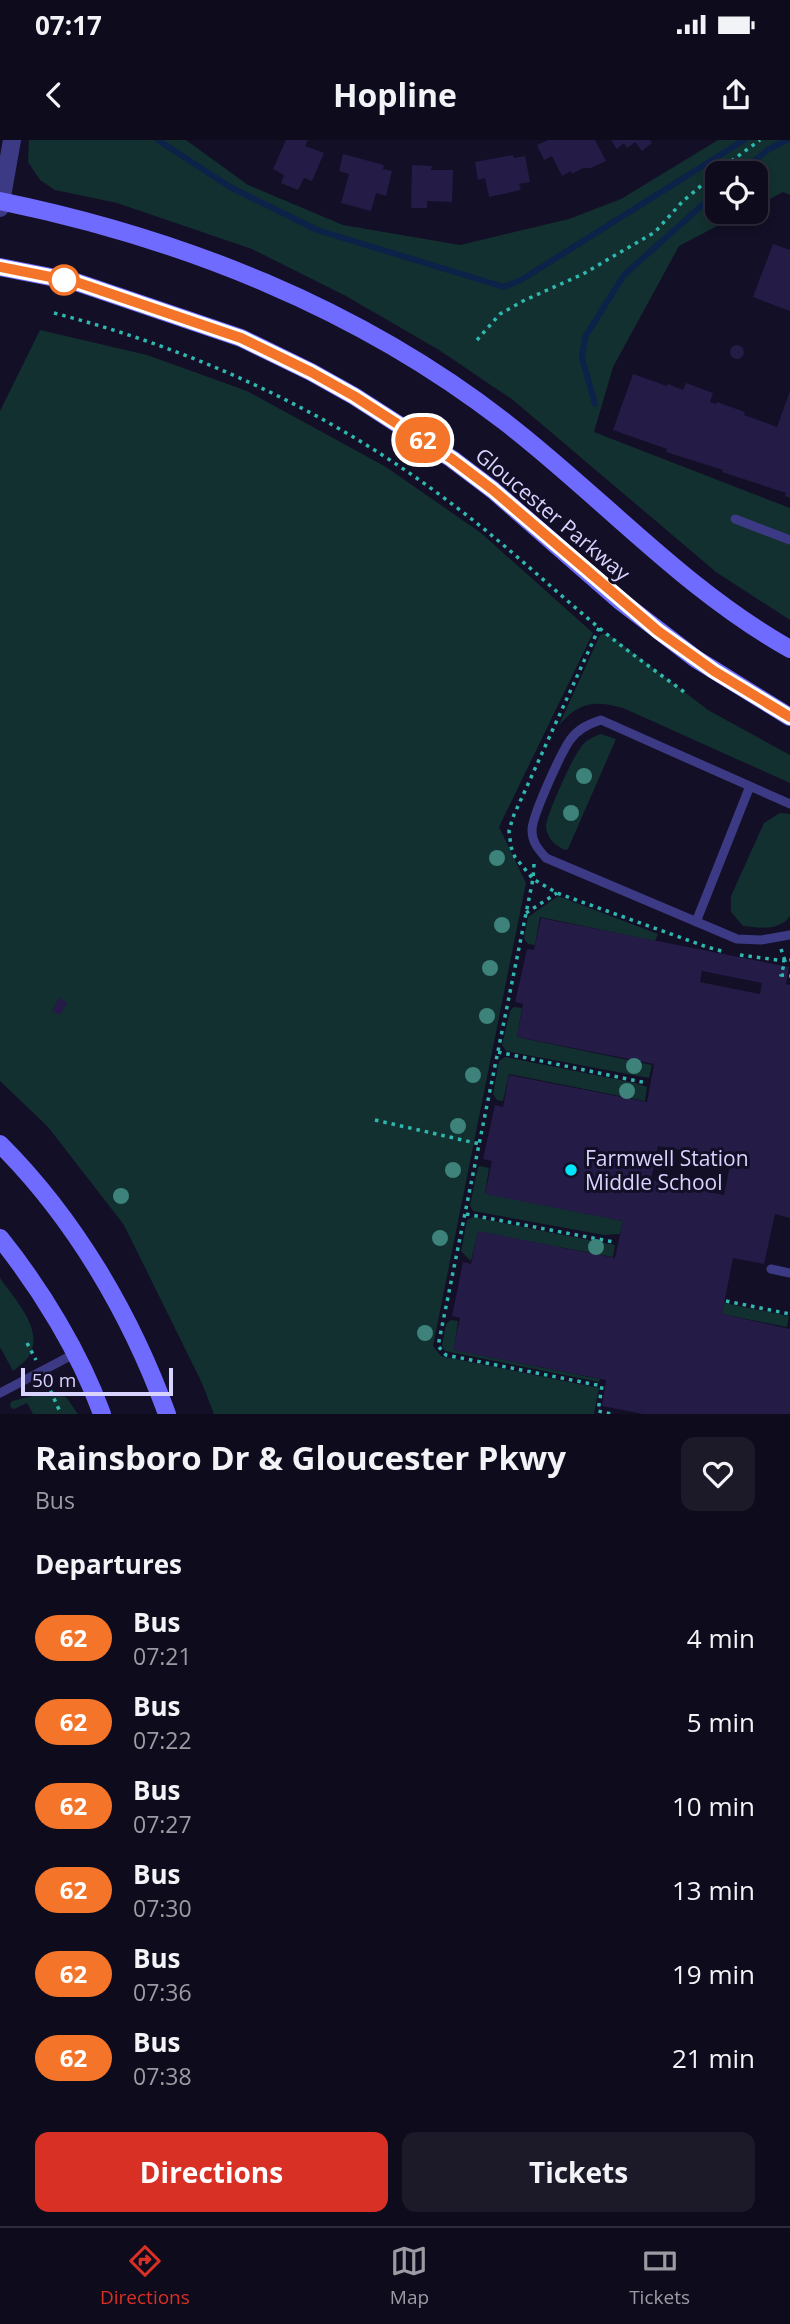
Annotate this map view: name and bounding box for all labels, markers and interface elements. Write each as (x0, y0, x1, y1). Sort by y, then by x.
text: 07:17 (35, 7, 102, 43)
text: Hopline (333, 73, 457, 116)
icon: back (35, 76, 73, 114)
icon: share (717, 76, 755, 114)
map controls (705, 161, 768, 224)
button: locate (705, 161, 768, 224)
unlabelled marker (49, 265, 79, 295)
line badge: 62 (392, 417, 454, 463)
text: 62 (409, 423, 437, 456)
street label: Gloucester Parkway (470, 441, 637, 587)
place label: Farmwell Station Middle School (585, 1144, 749, 1196)
marker: Farmwell Station Middle School (563, 1162, 579, 1178)
scale bar (21, 1365, 173, 1397)
text: 50 m (32, 1367, 76, 1393)
text: Rainsboro Dr & Gloucester Pkwy (35, 1435, 566, 1480)
button: heart (681, 1437, 755, 1511)
text: Bus (35, 1484, 75, 1516)
text: Departures (35, 1546, 182, 1582)
text: Bus (133, 1604, 180, 1640)
text: 4 min (687, 1620, 755, 1656)
text: 62 (60, 1621, 87, 1654)
text: 07:21 (133, 1640, 192, 1672)
text: Bus (133, 1688, 180, 1724)
text: 5 min (687, 1704, 755, 1740)
text: 62 (60, 1705, 87, 1738)
text: 07:22 (133, 1724, 192, 1756)
text: Bus (133, 1772, 180, 1808)
text: 10 min (672, 1788, 755, 1824)
text: 62 (60, 1789, 87, 1822)
text: 07:27 (133, 1808, 192, 1840)
text: Bus (133, 1856, 180, 1892)
text: 13 min (672, 1872, 755, 1908)
text: 62 (60, 1873, 87, 1906)
text: 07:30 (133, 1892, 192, 1924)
text: Bus (133, 1940, 180, 1976)
text: 19 min (672, 1956, 755, 1992)
text: 62 (60, 1957, 87, 1990)
text: 07:36 (133, 1976, 192, 2008)
text: Bus (133, 2024, 180, 2060)
text: 21 min (672, 2040, 755, 2076)
text: 62 (60, 2041, 87, 2074)
text: 07:38 (133, 2060, 192, 2092)
button: Directions (35, 2132, 388, 2212)
button: Tickets (402, 2132, 755, 2212)
tab: Directions (100, 2242, 190, 2310)
tab: Map (390, 2242, 429, 2310)
tab: Tickets (629, 2242, 690, 2310)

